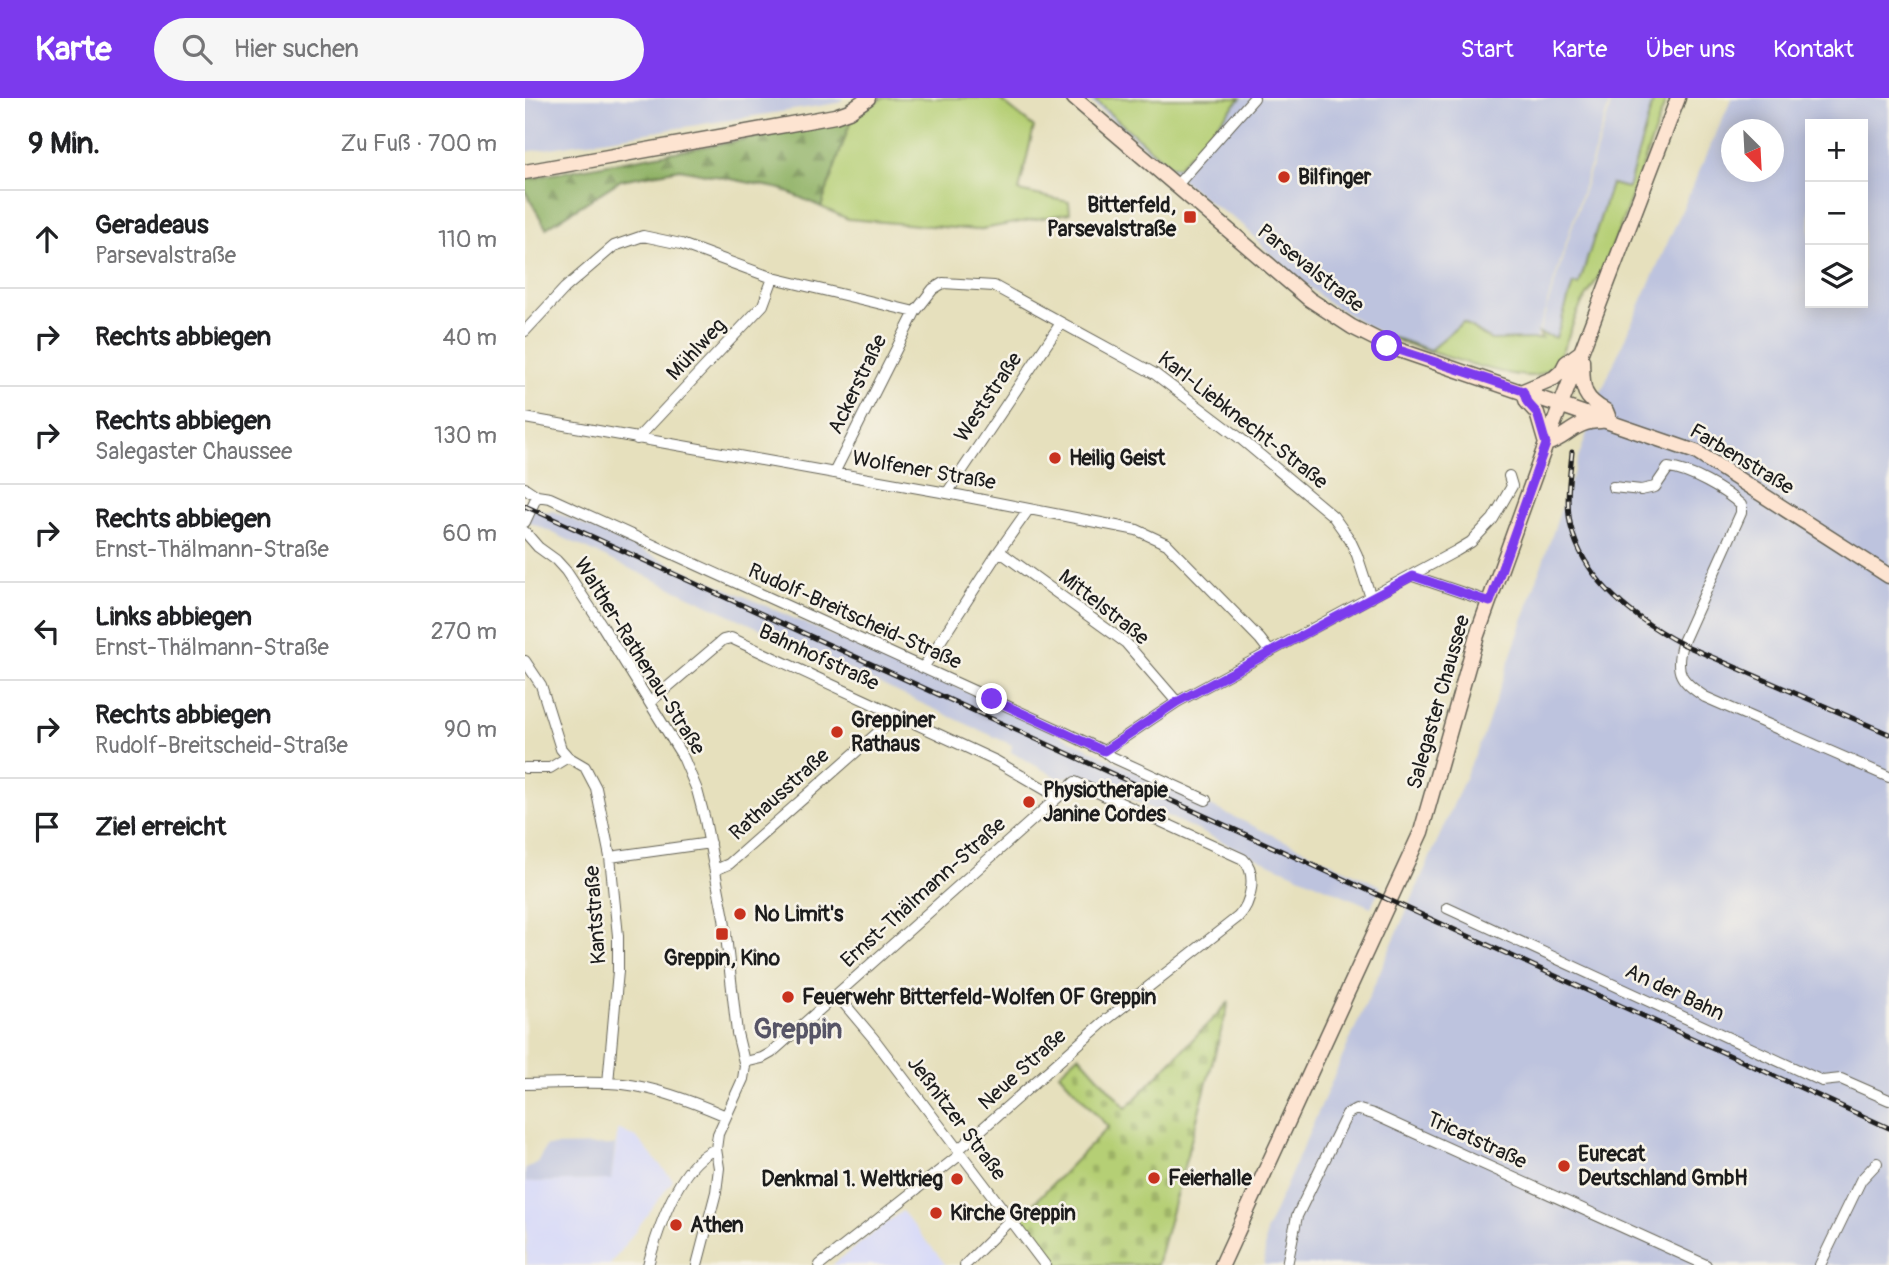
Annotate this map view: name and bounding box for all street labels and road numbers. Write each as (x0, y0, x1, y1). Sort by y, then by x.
street label: Parsevalstraße (1252, 218, 1370, 319)
street label: Mühlweg (661, 312, 732, 386)
street label: Ackerstraße (822, 329, 893, 439)
street label: Karl-Liebknecht-Straße (1152, 345, 1334, 496)
street label: Weststraße (948, 346, 1029, 448)
street label: Farbenstraße (1685, 418, 1800, 502)
street label: Wolfener Straße (850, 445, 999, 497)
street label: Walther-Rathenau-Straße (568, 552, 712, 761)
street label: Rudolf-Breitscheid-Straße (744, 557, 966, 676)
street label: Mittelstraße (1053, 563, 1155, 652)
street label: Salegaster Chaussee (1401, 611, 1476, 792)
street label: Bahnhofstraße (754, 618, 884, 697)
street label: Rathausstraße (724, 742, 836, 846)
street label: Ernst-Thälmann-Straße (835, 810, 1012, 974)
street label: Kantstraße (579, 864, 612, 965)
street label: An der Bahn (1621, 958, 1729, 1027)
street label: Neue Straße (973, 1022, 1073, 1116)
street label: Jeßnitzer Straße (901, 1051, 1013, 1186)
street label: Tricatstraße (1422, 1106, 1532, 1176)

